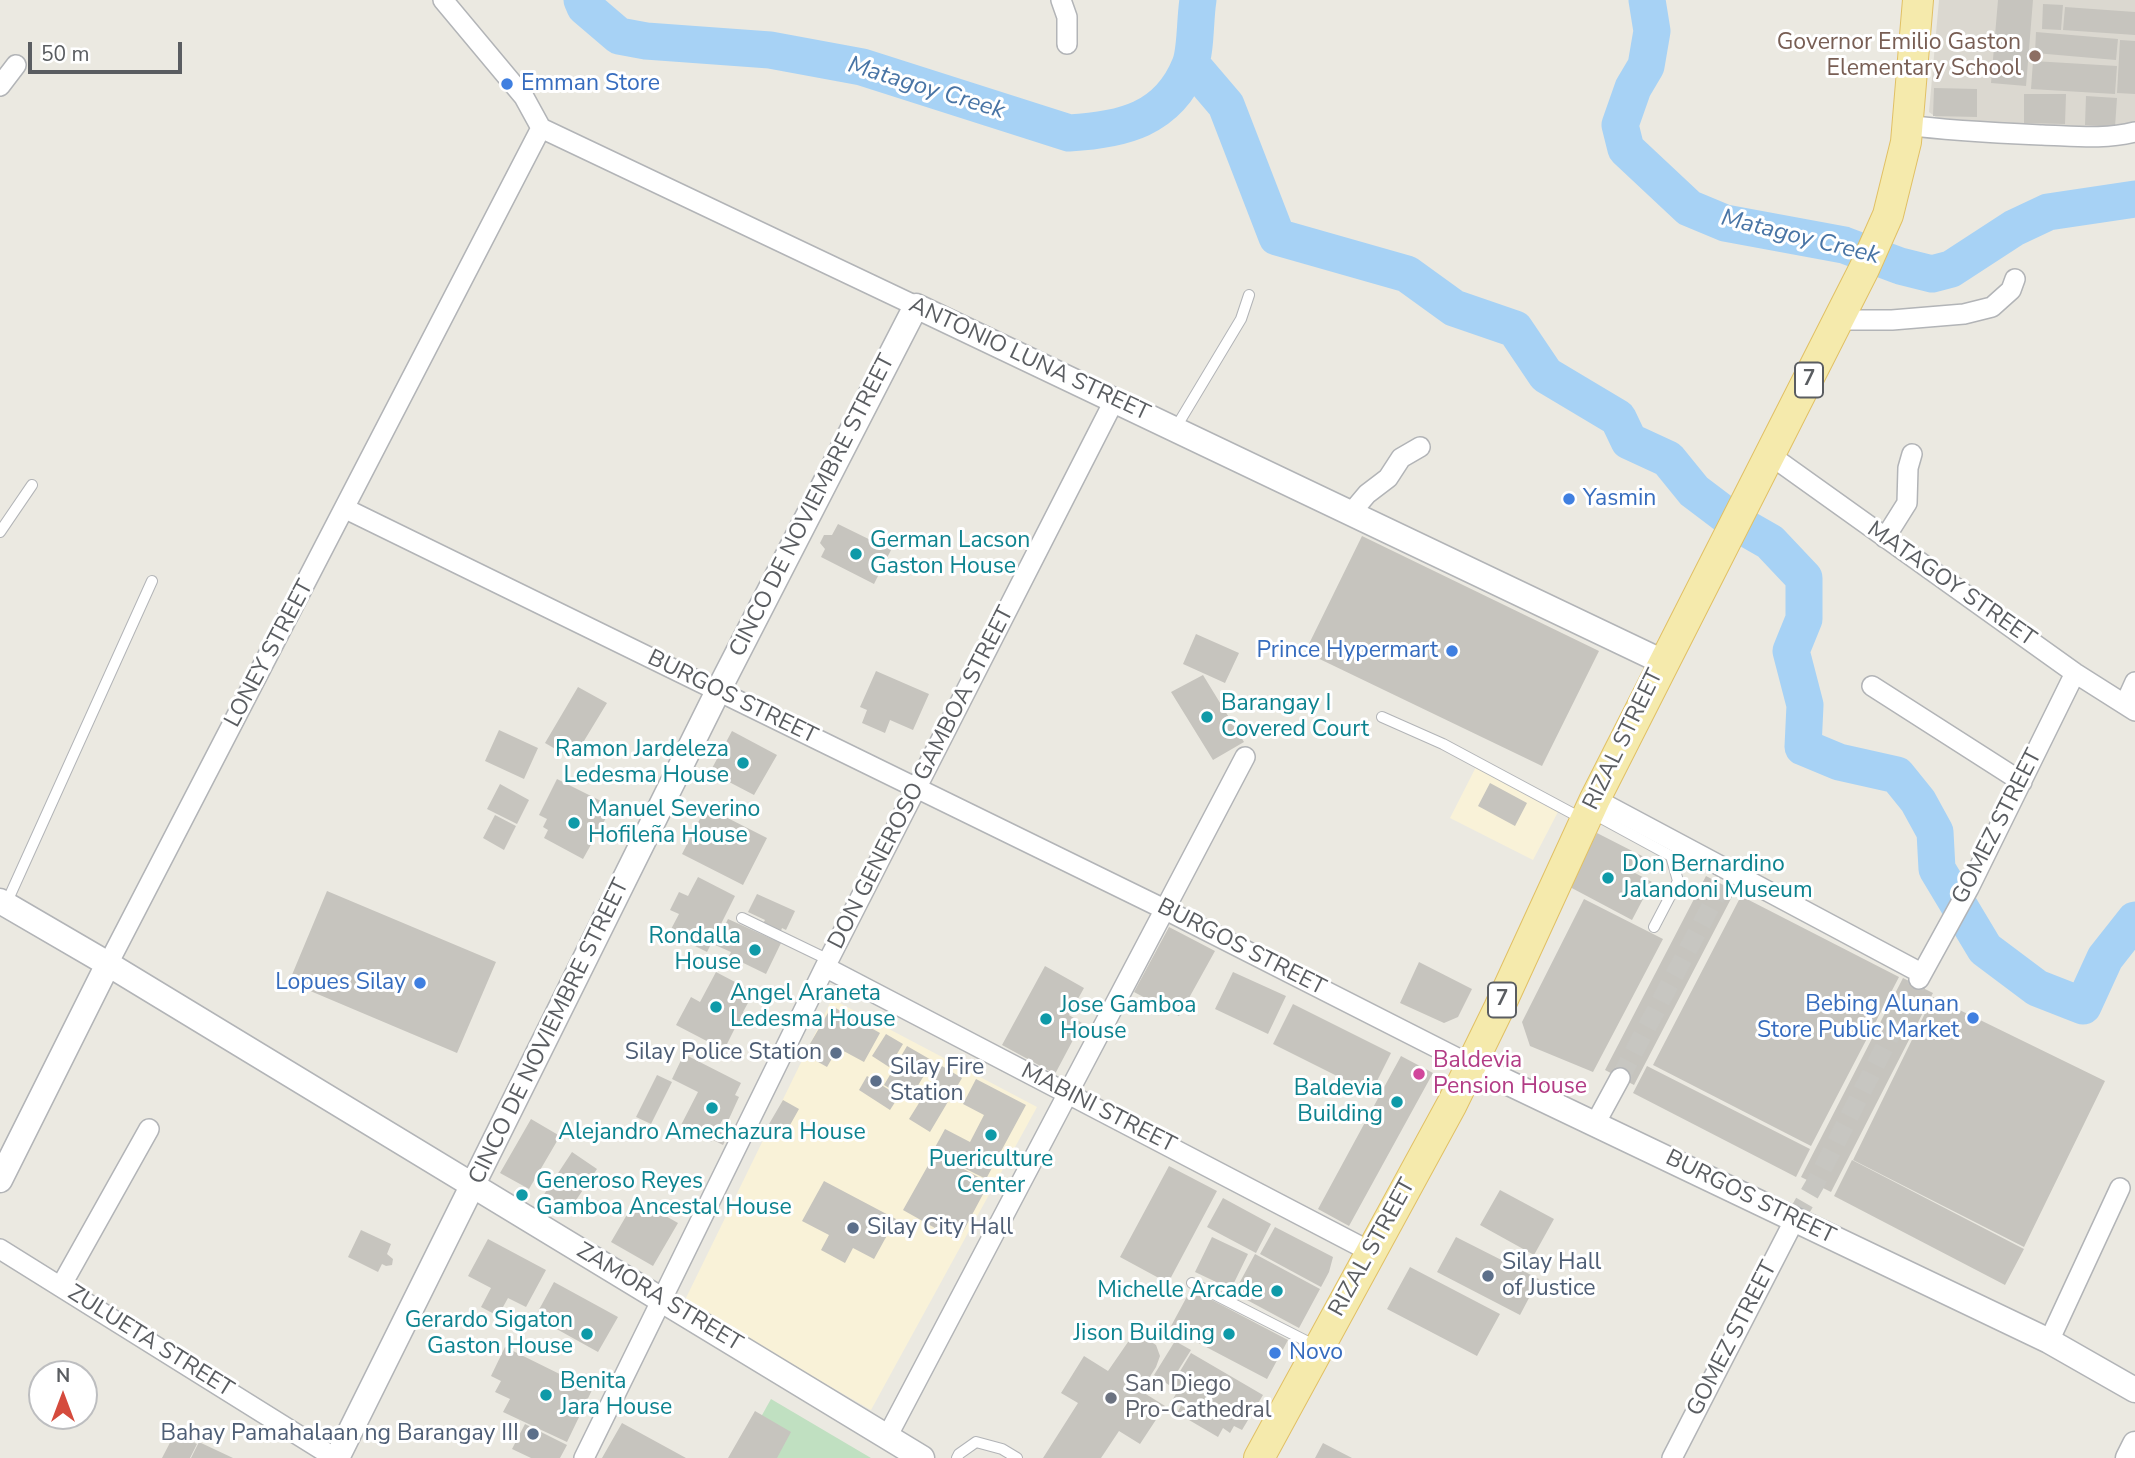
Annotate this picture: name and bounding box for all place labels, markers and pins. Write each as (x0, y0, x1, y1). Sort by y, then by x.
place label: Governor Emilio Gaston Elementary School (1777, 29, 2021, 83)
marker: Governor Emilio Gaston Elementary School (2027, 48, 2043, 64)
place label: Emman Store (521, 70, 660, 98)
marker: Emman Store (499, 76, 515, 92)
place label: Yasmin (1583, 485, 1656, 513)
marker: Yasmin (1561, 491, 1577, 507)
place label: German Lacson Gaston House (870, 527, 1030, 581)
marker: German Lacson Gaston House (848, 546, 864, 562)
place label: Prince Hypermart (1256, 637, 1438, 665)
marker: Prince Hypermart (1444, 643, 1460, 659)
place label: Barangay I Covered Court (1221, 690, 1369, 744)
marker: Barangay I Covered Court (1199, 709, 1215, 725)
place label: Ramon Jardeleza Ledesma House (555, 736, 729, 790)
marker: Ramon Jardeleza Ledesma House (735, 755, 751, 771)
place label: Manuel Severino Hofileña House (588, 796, 760, 850)
marker: Manuel Severino Hofileña House (566, 815, 582, 831)
place label: Don Bernardino Jalandoni Museum (1622, 851, 1813, 905)
marker: Don Bernardino Jalandoni Museum (1600, 870, 1616, 886)
place label: Rondalla House (649, 923, 741, 977)
marker: Rondalla House (747, 942, 763, 958)
place label: Lopues Silay (275, 969, 406, 997)
marker: Lopues Silay (412, 975, 428, 991)
place label: Angel Araneta Ledesma House (730, 980, 896, 1034)
place label: Bebing Alunan Store Public Market (1757, 991, 1959, 1045)
place label: Jose Gamboa House (1060, 992, 1196, 1046)
marker: Angel Araneta Ledesma House (708, 999, 724, 1015)
marker: Bebing Alunan Store Public Market (1965, 1010, 1981, 1026)
marker: Jose Gamboa House (1038, 1011, 1054, 1027)
place label: Silay Police Station (625, 1039, 822, 1067)
marker: Silay Police Station (828, 1045, 844, 1061)
place label: Baldevia Pension House (1433, 1047, 1587, 1101)
place label: Silay Fire Station (890, 1054, 984, 1108)
marker: Baldevia Pension House (1411, 1066, 1427, 1082)
marker: Silay Fire Station (868, 1073, 884, 1089)
place label: Baldevia Building (1294, 1075, 1383, 1129)
marker: Baldevia Building (1389, 1094, 1405, 1110)
marker: Alejandro Amechazura House (704, 1100, 720, 1116)
place label: Alejandro Amechazura House (558, 1119, 866, 1147)
marker: Puericulture Center (983, 1127, 999, 1143)
place label: Puericulture Center (929, 1146, 1053, 1200)
place label: Generoso Reyes Gamboa Ancestal House (536, 1168, 792, 1222)
marker: Generoso Reyes Gamboa Ancestal House (514, 1187, 530, 1203)
place label: Silay City Hall (867, 1214, 1013, 1242)
marker: Silay City Hall (845, 1220, 861, 1236)
place label: Silay Hall of Justice (1502, 1249, 1601, 1303)
marker: Silay Hall of Justice (1480, 1268, 1496, 1284)
place label: Michelle Arcade (1097, 1277, 1263, 1305)
marker: Michelle Arcade (1269, 1283, 1285, 1299)
place label: Gerardo Sigaton Gaston House (405, 1307, 573, 1361)
place label: Jison Building (1074, 1320, 1215, 1348)
marker: Gerardo Sigaton Gaston House (579, 1326, 595, 1342)
marker: Jison Building (1221, 1326, 1237, 1342)
place label: Novo (1289, 1339, 1343, 1367)
marker: Novo (1267, 1345, 1283, 1361)
place label: Benita Jara House (560, 1368, 672, 1422)
place label: San Diego Pro-Cathedral (1125, 1371, 1271, 1425)
marker: Benita Jara House (538, 1387, 554, 1403)
marker: San Diego Pro-Cathedral (1103, 1390, 1119, 1406)
place label: Bahay Pamahalaan ng Barangay III (160, 1420, 519, 1448)
marker: Bahay Pamahalaan ng Barangay III (525, 1426, 541, 1442)

